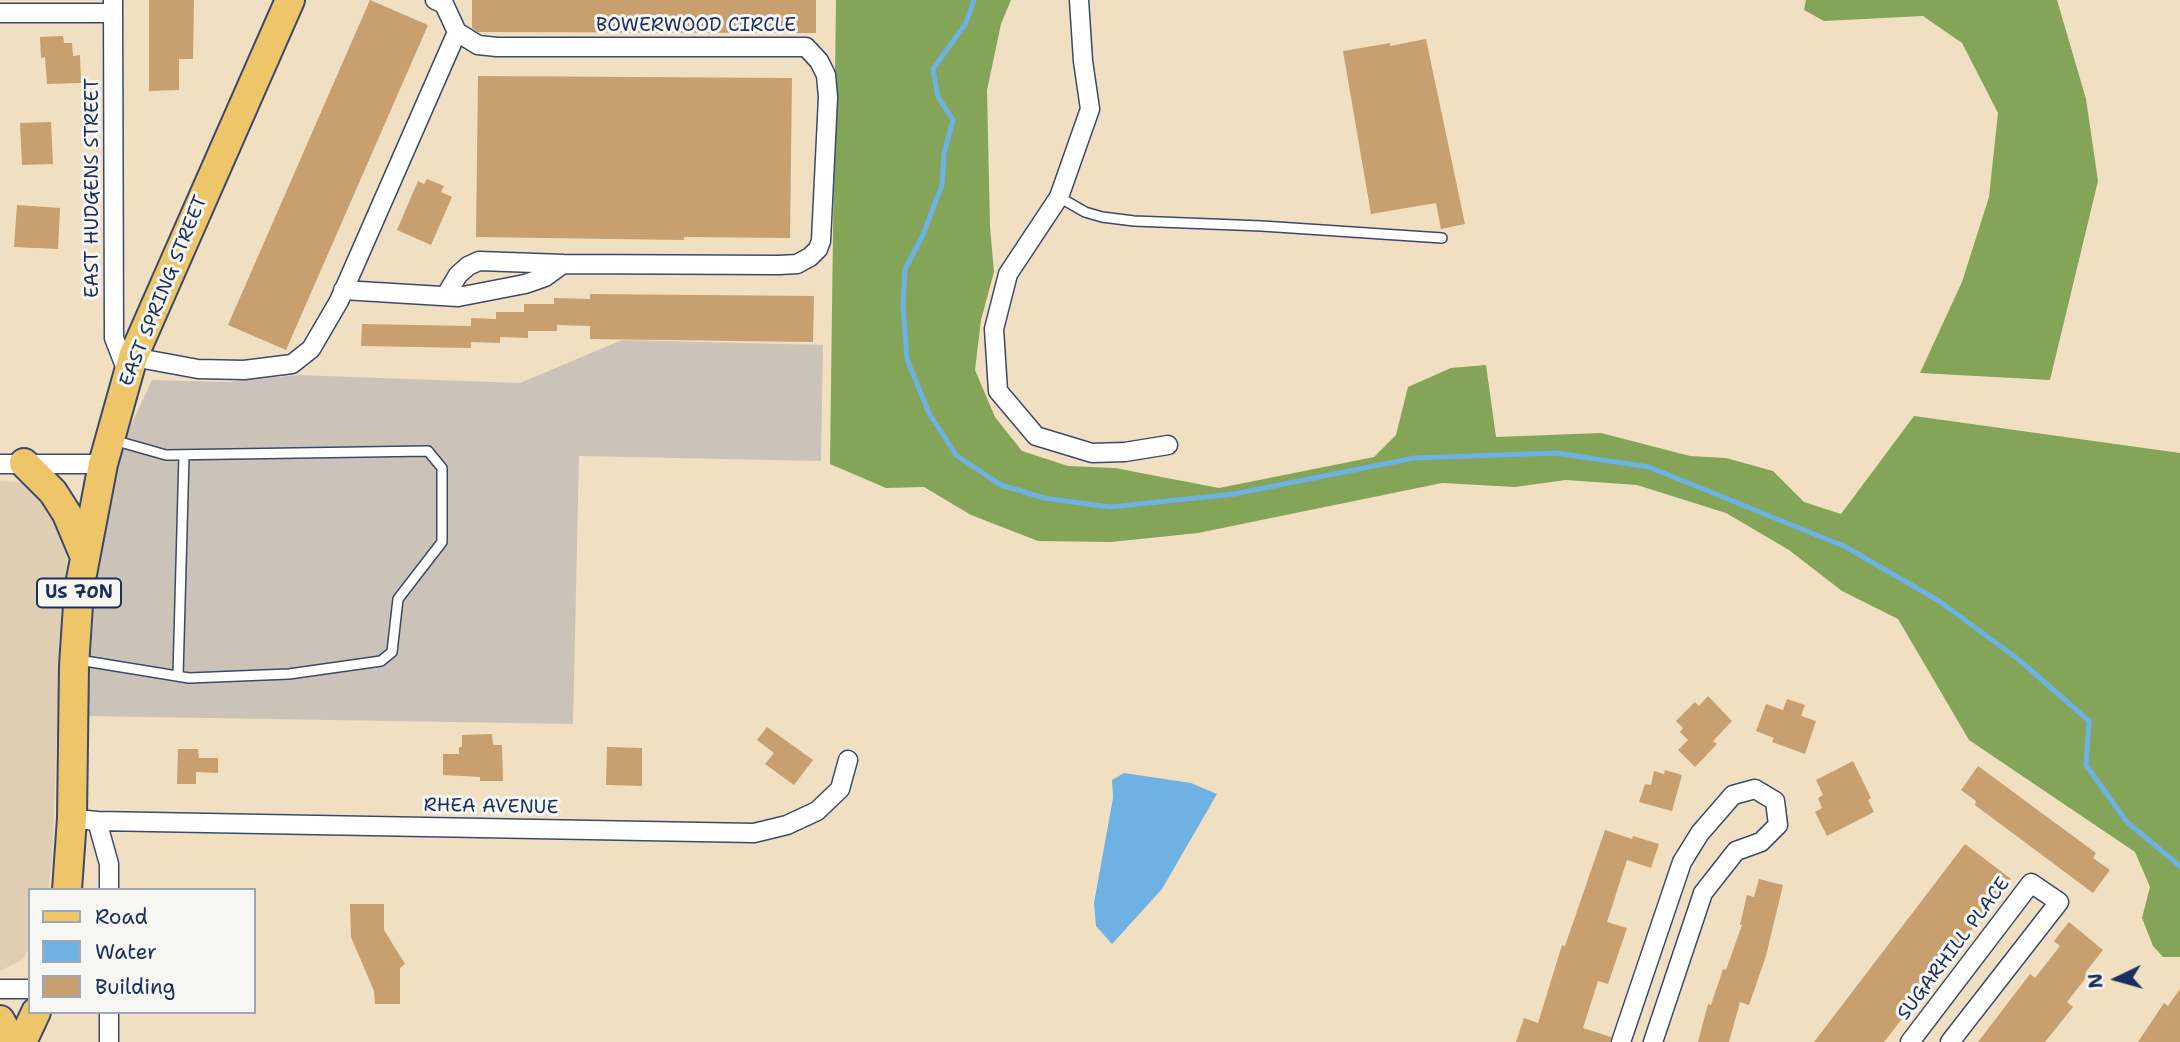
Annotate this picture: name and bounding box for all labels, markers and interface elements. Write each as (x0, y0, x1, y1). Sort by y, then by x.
street label: BOWERWOOD CIRCLE (596, 15, 796, 37)
street label: EAST HUDGENS STREET (82, 78, 104, 298)
street label: EAST SPRING STREET (115, 192, 213, 390)
road number: US 70N (37, 578, 121, 608)
street label: RHEA AVENUE (423, 794, 559, 820)
street label: SUGARHILL PLACE (1893, 873, 2015, 1025)
legend (28, 888, 256, 1014)
text: Road (95, 903, 148, 931)
text: Water (95, 938, 157, 966)
north arrow (2082, 944, 2152, 1014)
text: N (2082, 972, 2109, 989)
text: Building (95, 973, 175, 1001)

